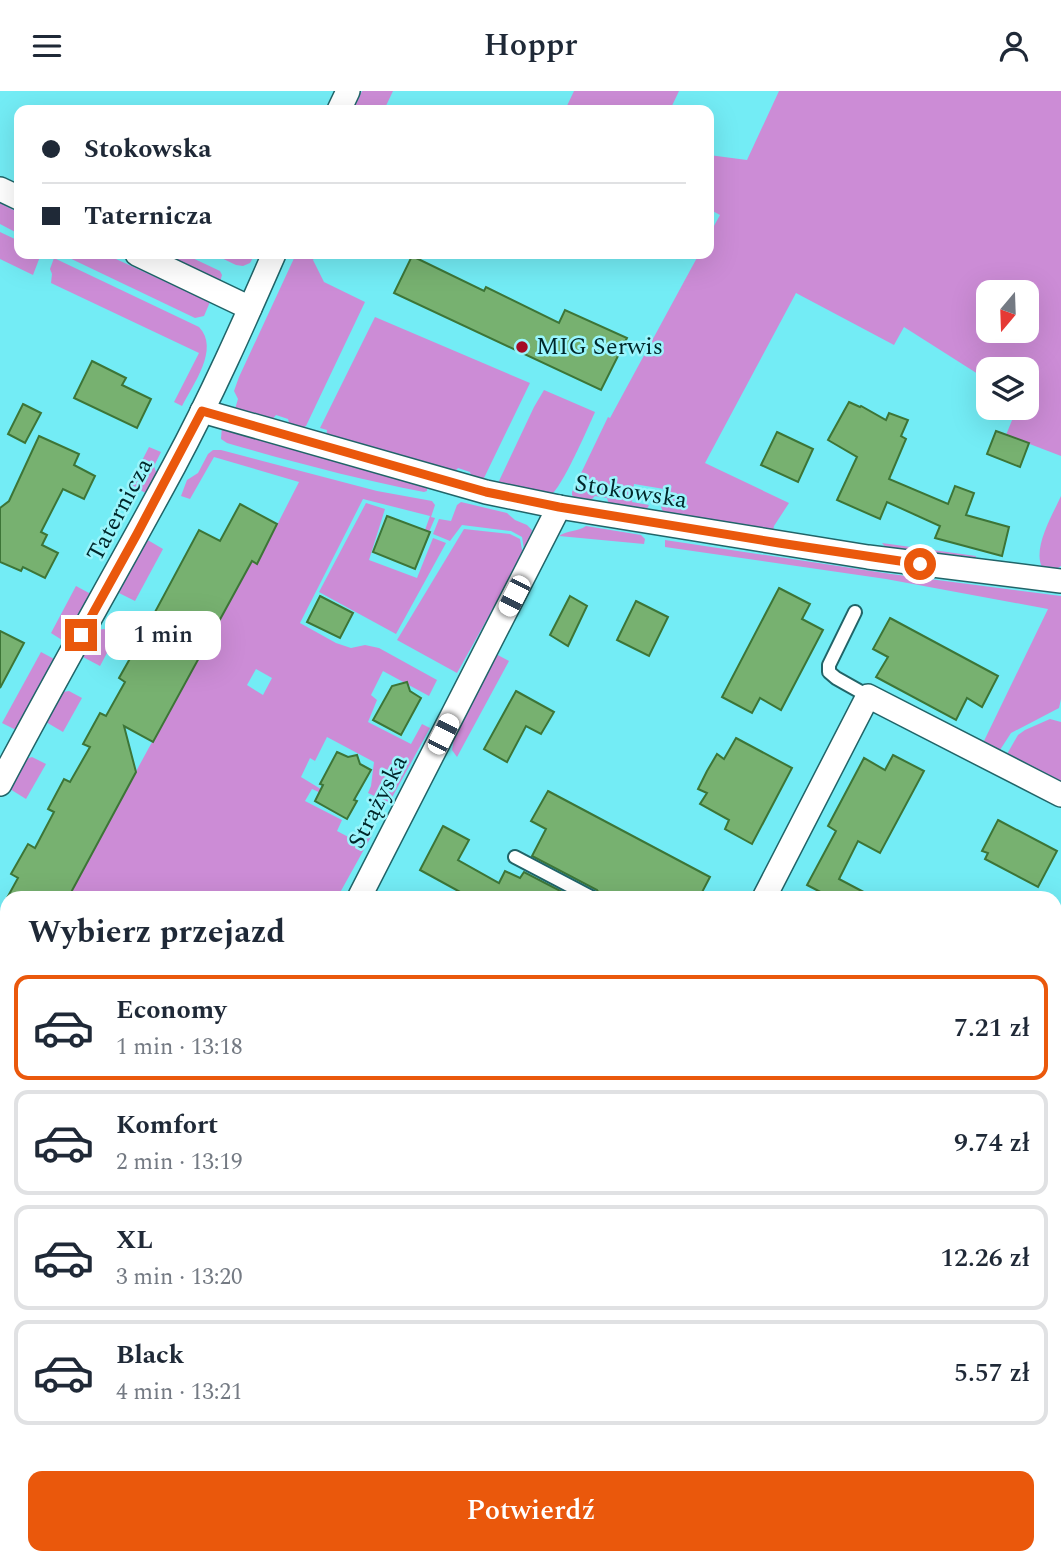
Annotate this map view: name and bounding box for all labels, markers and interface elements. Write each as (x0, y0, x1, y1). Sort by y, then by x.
text: Hoppr (483, 21, 578, 70)
icon: menu (28, 27, 66, 65)
icon: person (995, 27, 1033, 65)
text: Stokowska (84, 129, 212, 169)
text: Taternicza (84, 196, 212, 236)
north arrow (976, 280, 1040, 343)
map controls (976, 280, 1039, 420)
place label: MIG Serwis (536, 329, 663, 365)
marker: MIG Serwis (514, 339, 530, 355)
button: layers (976, 357, 1039, 420)
street label: Taternicza (78, 452, 162, 568)
street label: Stokowska (572, 465, 690, 519)
route start (904, 548, 936, 580)
car (496, 573, 533, 619)
callout: 1 min (106, 611, 221, 659)
text: 1 min (133, 618, 193, 653)
route end (65, 619, 97, 651)
car (425, 711, 462, 757)
street label: Strążyska (339, 749, 417, 855)
text: Wybierz przejazd (28, 908, 285, 957)
text: Economy (116, 990, 226, 1030)
icon: car (32, 996, 95, 1059)
text: 7.21 zł (954, 1008, 1030, 1048)
text: 1 min · 13:18 (116, 1030, 243, 1065)
text: Komfort (116, 1105, 218, 1145)
icon: car (32, 1111, 95, 1174)
text: 9.74 zł (954, 1123, 1030, 1163)
text: 2 min · 13:19 (116, 1145, 243, 1180)
text: XL (116, 1220, 153, 1260)
icon: car (32, 1226, 95, 1289)
text: 12.26 zł (940, 1238, 1030, 1278)
text: 3 min · 13:20 (116, 1260, 243, 1295)
text: Black (116, 1335, 184, 1375)
icon: car (32, 1341, 95, 1404)
text: 5.57 zł (954, 1353, 1030, 1393)
text: 4 min · 13:21 (116, 1375, 243, 1410)
button: Potwierdź (28, 1471, 1034, 1551)

